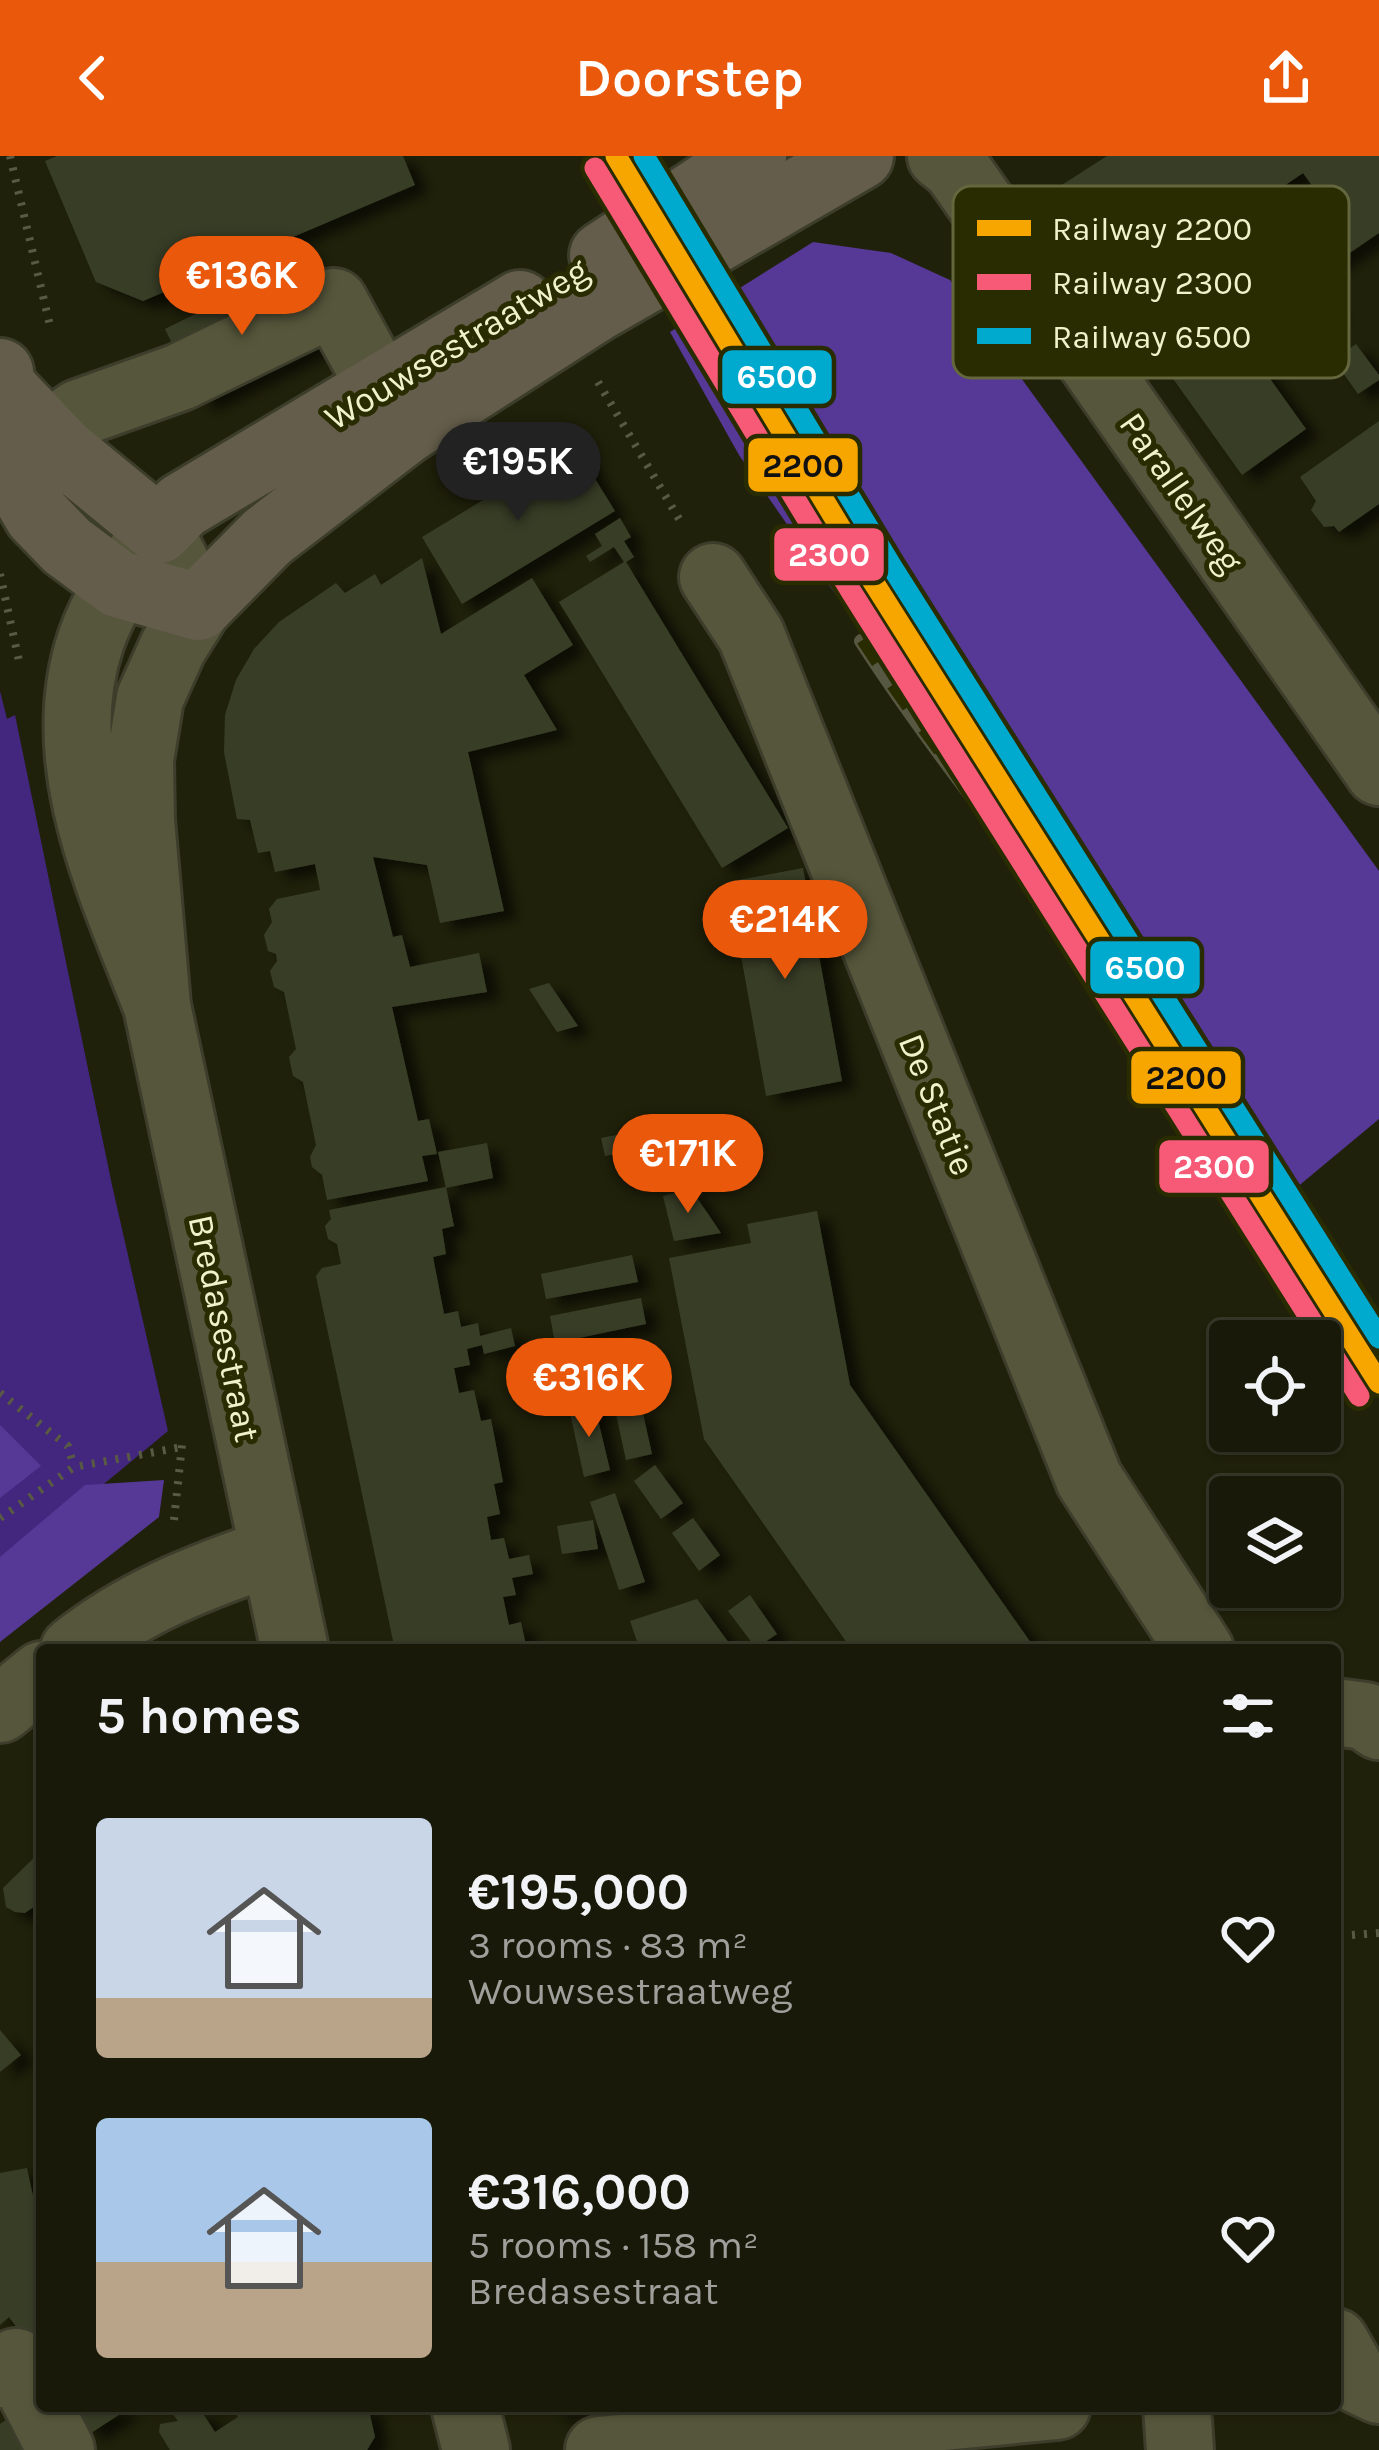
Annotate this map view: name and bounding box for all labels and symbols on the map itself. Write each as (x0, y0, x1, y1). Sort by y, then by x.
legend (953, 186, 1349, 378)
text: Railway 2200 (1052, 210, 1252, 248)
pin: €136K (158, 236, 326, 338)
street label: Wouwsestraatweg (317, 249, 596, 439)
text: Railway 2300 (1052, 264, 1253, 302)
text: Railway 6500 (1052, 318, 1251, 356)
line badge: 6500 (720, 348, 834, 406)
text: 6500 (737, 358, 817, 396)
street label: Parallelweg (1111, 404, 1252, 581)
pin: €195K (434, 422, 602, 524)
line badge: 2200 (746, 436, 860, 494)
text: 2200 (762, 447, 844, 485)
line badge: 2300 (772, 526, 886, 583)
text: 2300 (788, 536, 870, 574)
pin: €214K (701, 880, 869, 982)
line badge: 6500 (1088, 939, 1202, 996)
text: 6500 (1105, 949, 1185, 987)
street label: De Statie (890, 1028, 984, 1181)
line badge: 2200 (1129, 1049, 1243, 1106)
text: 2200 (1145, 1059, 1227, 1097)
pin: €171K (604, 1114, 772, 1216)
line badge: 2300 (1157, 1138, 1271, 1195)
text: 2300 (1173, 1148, 1255, 1186)
street label: Bredasestraat (179, 1211, 269, 1446)
pin: €316K (505, 1338, 673, 1440)

